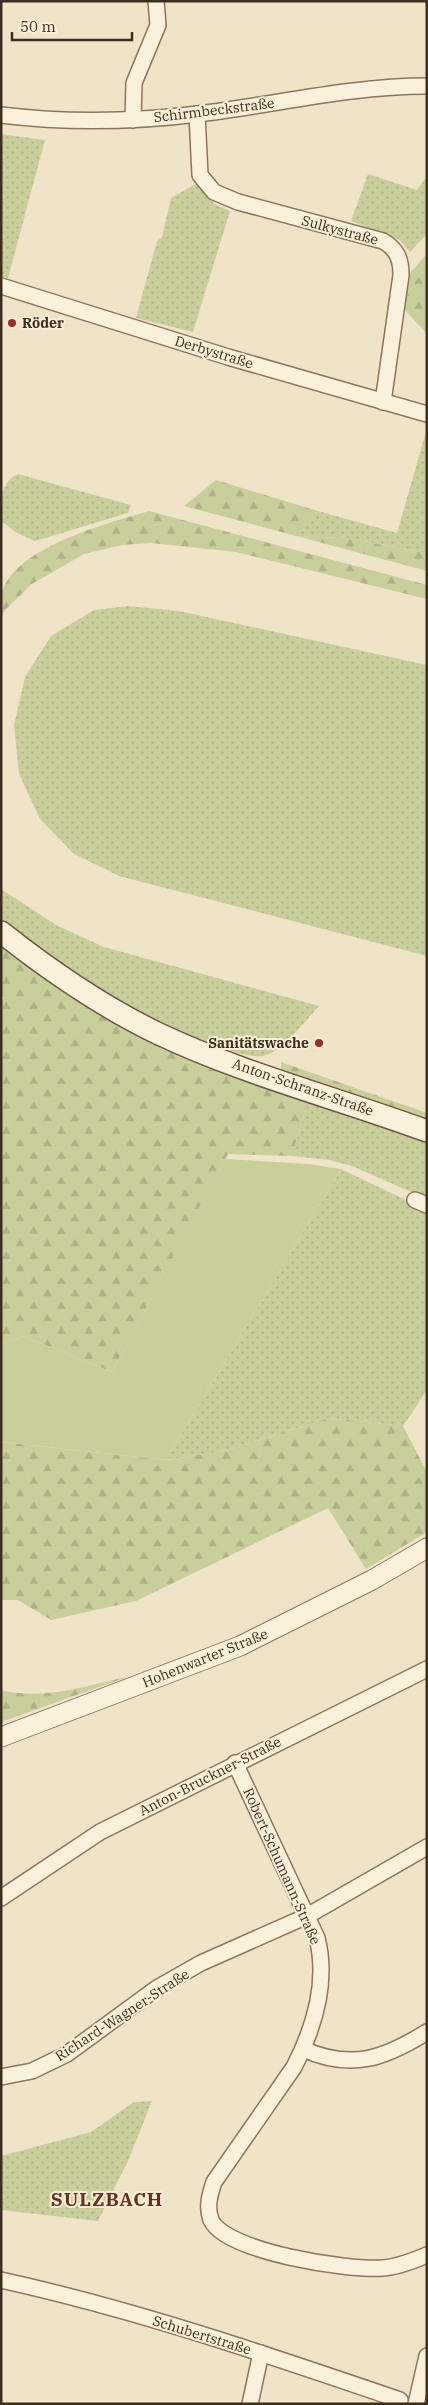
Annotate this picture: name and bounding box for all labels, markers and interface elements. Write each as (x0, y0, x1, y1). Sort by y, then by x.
scale bar (12, 10, 132, 42)
text: 50 m (20, 17, 56, 36)
street label: Schirmbeckstraße (153, 94, 275, 126)
street label: Sulkystraße (300, 211, 380, 249)
place label: Röder (22, 314, 64, 332)
marker: Röder (6, 317, 18, 329)
street label: Derbystraße (172, 332, 256, 372)
place label: Sanitätswache (208, 1034, 309, 1052)
marker: Sanitätswache (313, 1037, 325, 1049)
street label: Anton-Schranz-Straße (230, 1054, 376, 1120)
street label: Hohenwarter Straße (139, 1625, 271, 1691)
street label: Anton-Bruckner-Straße (136, 1732, 284, 1820)
street label: Robert-Schumann-Straße (239, 1785, 325, 1947)
street label: Richard-Wagner-Straße (52, 1965, 192, 2065)
district label: SULZBACH (51, 2187, 163, 2211)
street label: Schubertstraße (151, 2311, 253, 2359)

